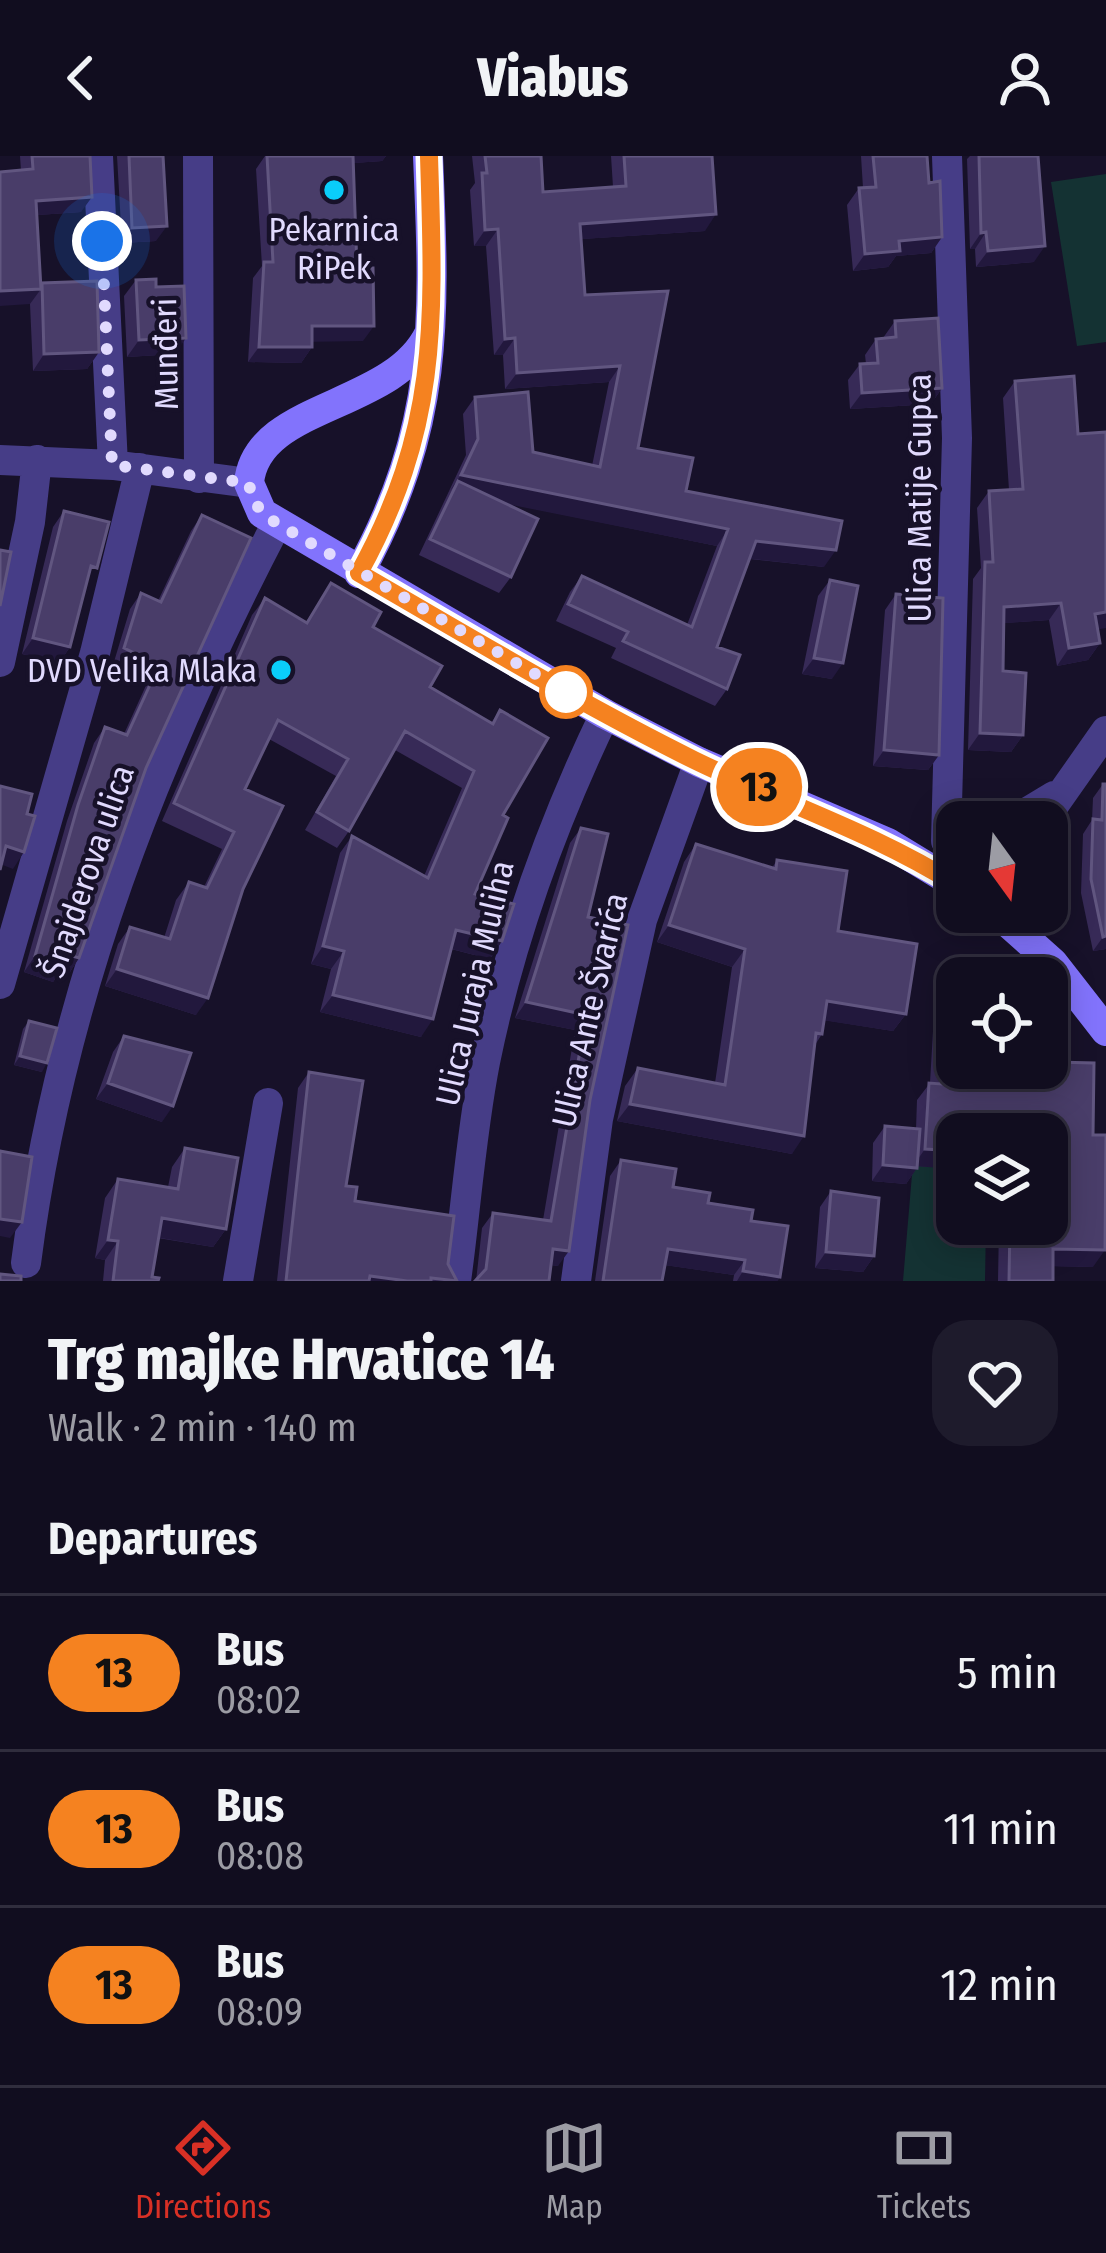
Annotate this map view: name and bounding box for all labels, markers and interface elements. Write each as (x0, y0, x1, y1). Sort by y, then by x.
icon: back (48, 45, 114, 111)
icon: person (992, 45, 1058, 111)
text: Viabus (478, 46, 628, 110)
marker: Pekarnica RiPek (321, 177, 347, 203)
place label: Pekarnica RiPek (269, 210, 399, 288)
your location (72, 211, 132, 271)
street label: Munđeri (145, 298, 187, 410)
street label: Ulica Matije Gupca (900, 374, 940, 622)
place label: DVD Velika Mlaka (27, 651, 257, 691)
marker: DVD Velika Mlaka (268, 657, 294, 683)
unlabelled marker (541, 667, 591, 717)
line badge: 13 (705, 748, 813, 826)
street label: Šnajderova ulica (33, 760, 143, 983)
text: 13 (740, 762, 778, 812)
north arrow (936, 801, 1068, 933)
map controls (936, 801, 1068, 1245)
street label: Ulica Juraja Muliha (427, 857, 523, 1110)
street label: Ulica Ante Švarića (544, 889, 636, 1131)
button: locate (936, 957, 1068, 1089)
button: layers (936, 1113, 1068, 1245)
button: heart (932, 1320, 1058, 1446)
text: Trg majke Hrvatice 14 (48, 1326, 555, 1394)
text: Walk · 2 min · 140 m (48, 1405, 357, 1451)
text: Departures (48, 1512, 257, 1566)
text: Bus (216, 1623, 284, 1677)
text: 5 min (957, 1646, 1058, 1700)
text: 13 (95, 1648, 133, 1698)
text: 08:02 (216, 1677, 301, 1723)
text: Bus (216, 1779, 284, 1833)
text: 11 min (943, 1802, 1058, 1856)
text: 13 (95, 1804, 133, 1854)
text: 08:08 (216, 1833, 304, 1879)
text: Bus (216, 1935, 284, 1989)
text: 12 min (940, 1958, 1058, 2012)
text: 13 (95, 1960, 133, 2010)
text: 08:09 (216, 1989, 303, 2035)
tab: Directions (135, 2115, 271, 2227)
tab: Map (541, 2115, 607, 2227)
tab: Tickets (877, 2115, 971, 2227)

